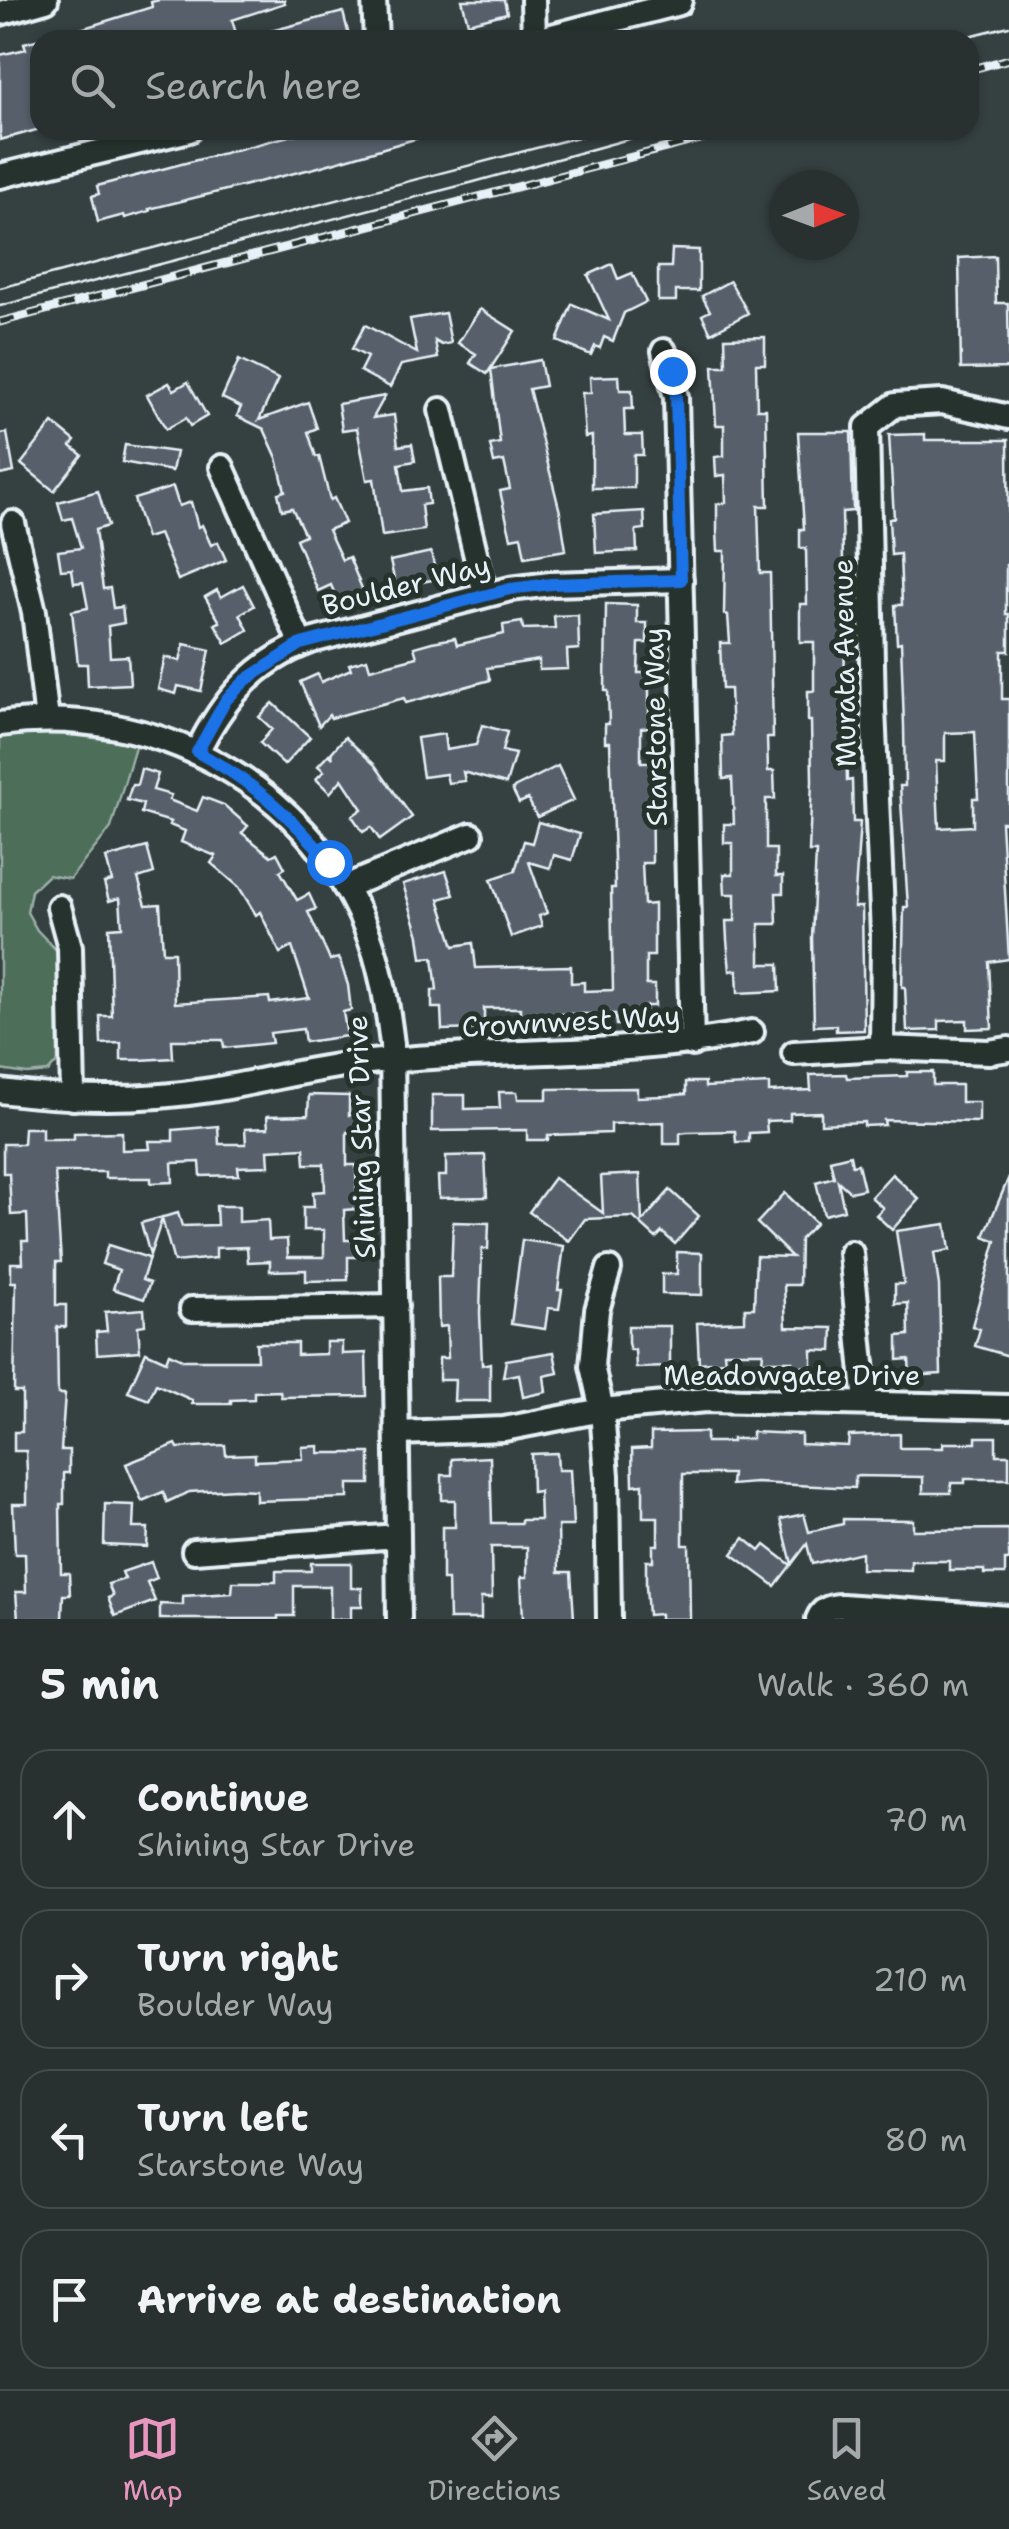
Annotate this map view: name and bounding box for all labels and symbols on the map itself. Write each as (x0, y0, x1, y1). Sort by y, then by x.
north arrow (769, 170, 859, 260)
route end (650, 349, 696, 395)
street label: Boulder Way (318, 546, 494, 624)
street label: Murata Avenue (823, 559, 865, 767)
street label: Starstone Way (634, 627, 676, 827)
route start (307, 840, 353, 886)
street label: Crownwest Way (461, 996, 681, 1046)
street label: Shining Star Drive (338, 1015, 384, 1259)
street label: Meadowgate Drive (663, 1356, 921, 1394)

